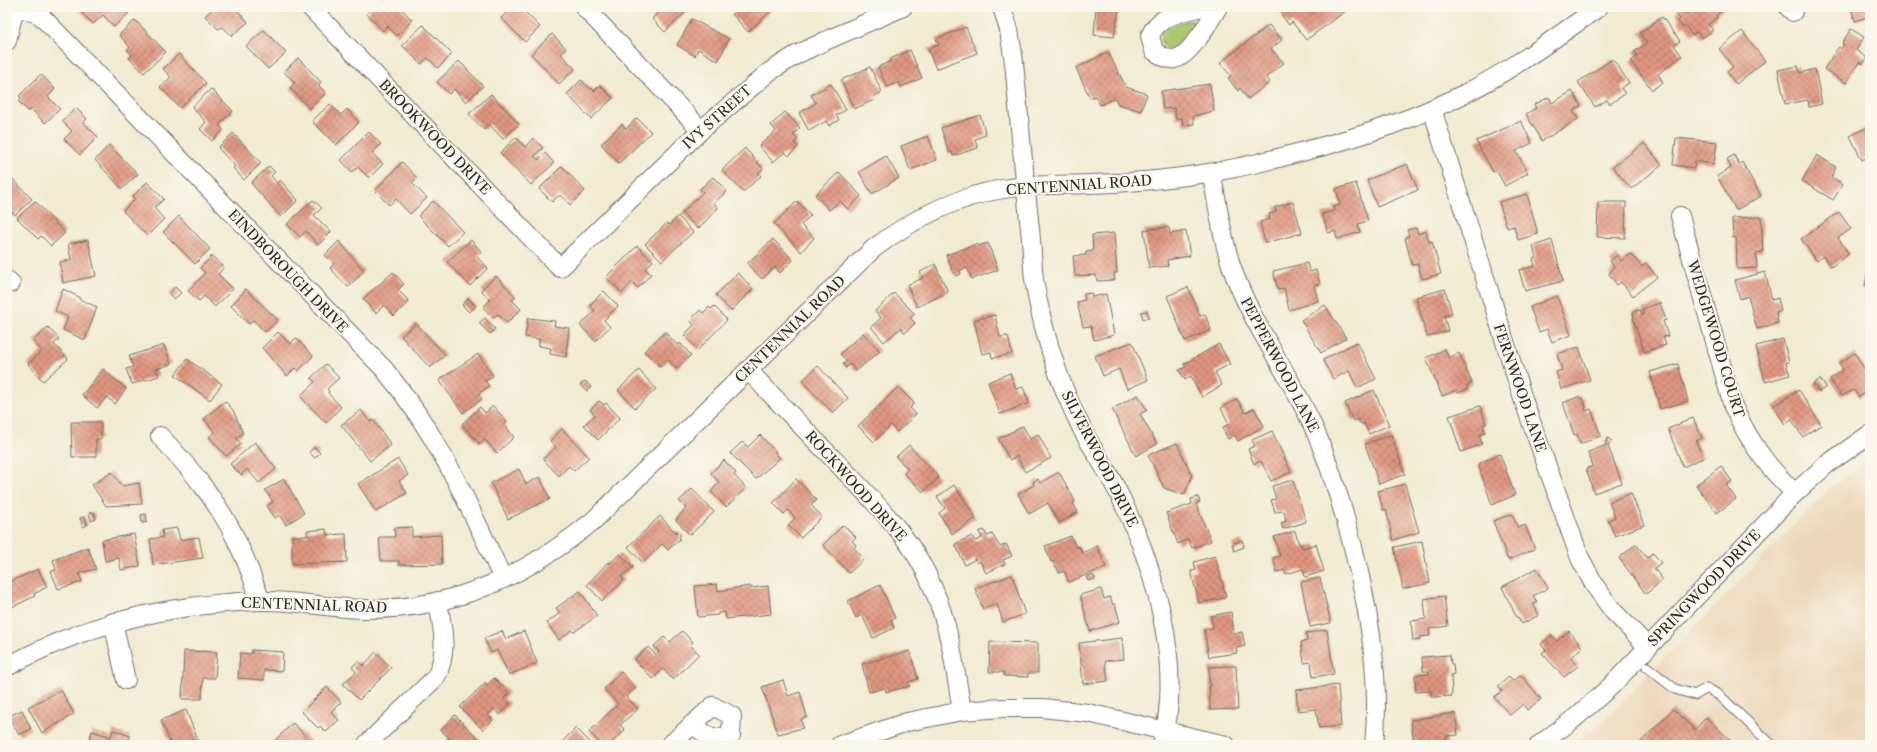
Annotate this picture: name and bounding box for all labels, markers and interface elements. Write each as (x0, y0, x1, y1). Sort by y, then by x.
street label: BROOKWOOD DRIVE (375, 76, 495, 198)
street label: IVY STREET (679, 81, 756, 153)
street label: CENTENNIAL ROAD (1005, 171, 1153, 199)
street label: EINDBOROUGH DRIVE (224, 205, 352, 337)
street label: WEDGEWOOD COURT (1683, 257, 1749, 420)
street label: CENTENNIAL ROAD (731, 272, 849, 386)
street label: PEPPERWOOD LANE (1237, 294, 1323, 436)
street label: FERNWOOD LANE (1490, 322, 1550, 454)
street label: SILVERWOOD DRIVE (1058, 388, 1142, 530)
street label: ROCKWOOD DRIVE (801, 427, 911, 545)
street label: SPRINGWOOD DRIVE (1644, 526, 1764, 650)
street label: CENTENNIAL ROAD (241, 593, 387, 617)

